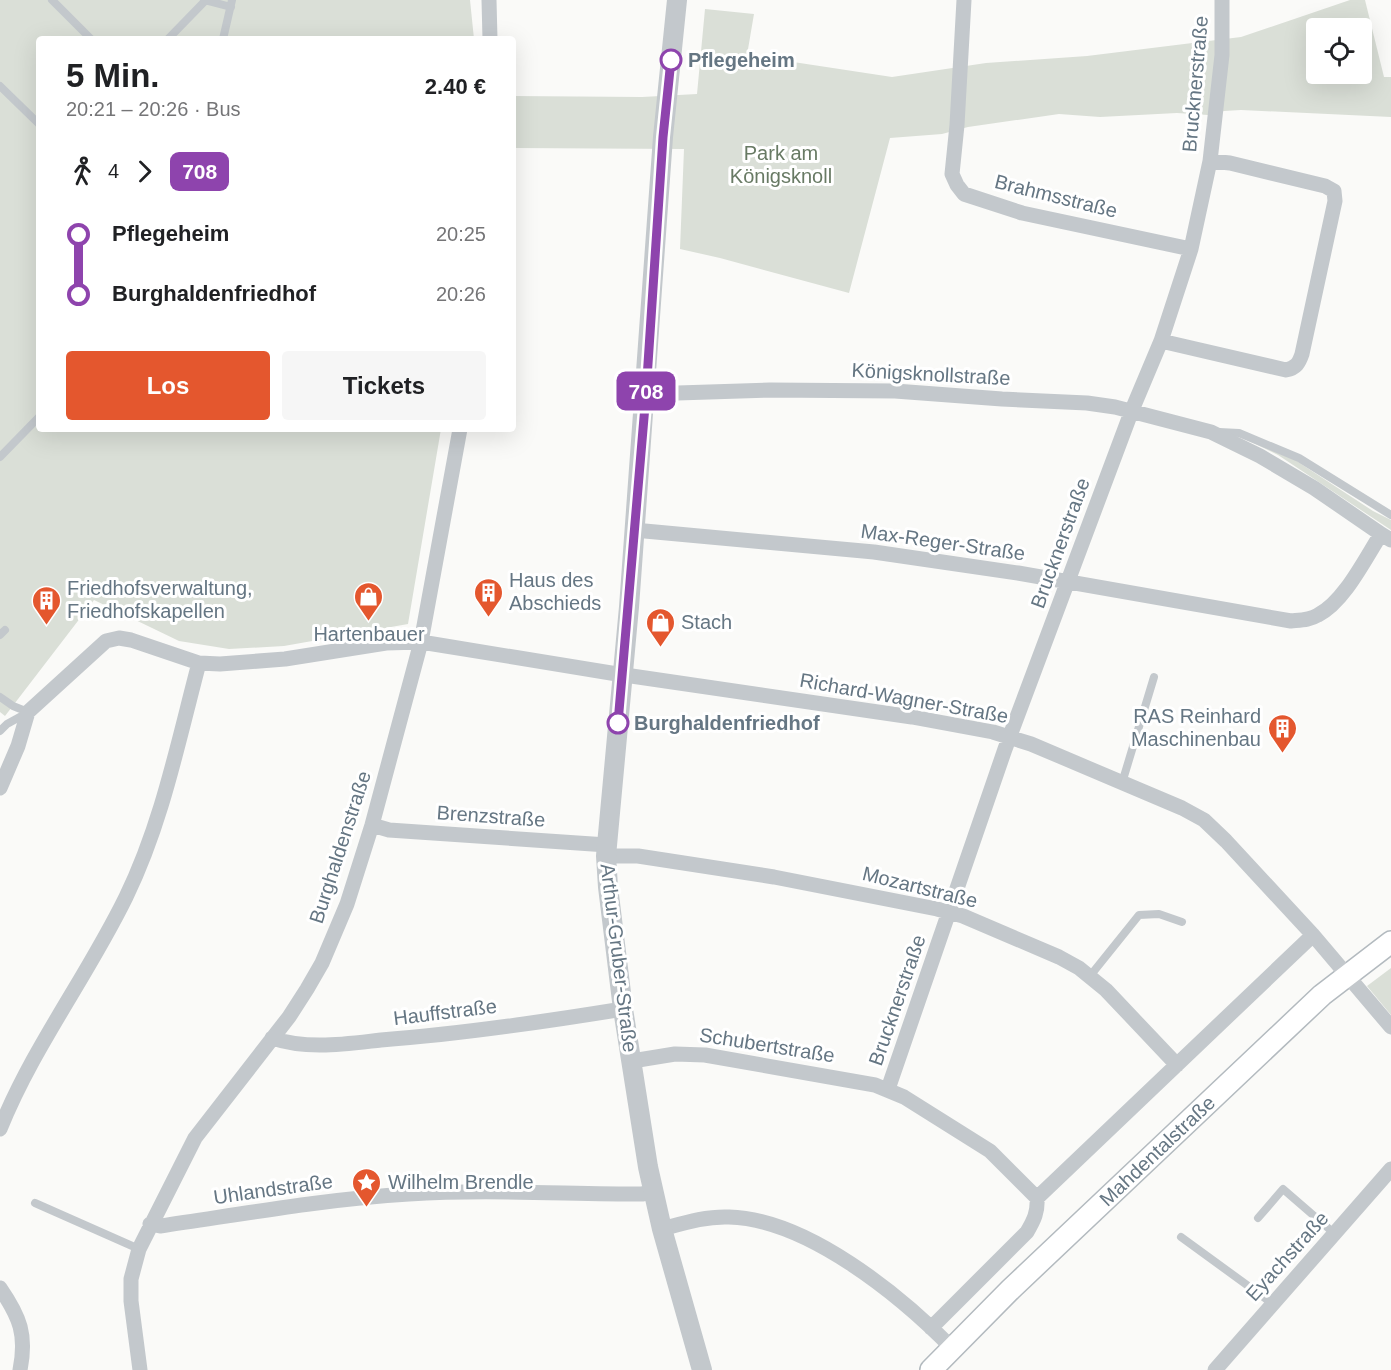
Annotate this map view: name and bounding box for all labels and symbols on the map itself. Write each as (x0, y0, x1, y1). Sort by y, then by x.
street label: Brucknerstraße (1178, 15, 1212, 153)
marker: Pflegeheim (660, 49, 682, 71)
place label: Pflegeheim (688, 49, 795, 71)
park label: Park am Königsknoll (730, 142, 832, 187)
street label: Brahmsstraße (992, 170, 1120, 222)
street label: Königsknollstraße (851, 359, 1011, 389)
line badge: 708 (612, 372, 680, 410)
street label: Brucknerstraße (1026, 475, 1094, 611)
street label: Max-Reger-Straße (859, 520, 1027, 564)
place label: Haus des Abschieds (509, 569, 601, 614)
building icon: Haus des Abschieds (472, 576, 504, 618)
place label: Friedhofsverwaltung, Friedhofskapellen (67, 577, 253, 622)
shop icon: Hartenbauer (353, 580, 385, 622)
building icon: Friedhofsverwaltung, Friedhofskapellen (30, 584, 62, 626)
shop icon: Stach (644, 606, 676, 648)
place label: Stach (681, 611, 732, 633)
place label: Hartenbauer (313, 623, 425, 645)
street label: Richard-Wagner-Straße (798, 669, 1010, 727)
place label: RAS Reinhard Maschinenbau (1131, 705, 1261, 750)
marker: Burghaldenfriedhof (607, 712, 629, 734)
place label: Burghaldenfriedhof (634, 712, 820, 734)
building icon: RAS Reinhard Maschinenbau (1266, 712, 1298, 754)
street label: Burghaldenstraße (305, 768, 375, 926)
street label: Brenzstraße (436, 801, 546, 831)
street label: Arthur-Gruber-Straße (597, 862, 641, 1054)
street label: Mozartstraße (860, 862, 980, 912)
street label: Brucknerstraße (864, 932, 930, 1068)
street label: Hauffstraße (392, 995, 498, 1029)
street label: Schubertstraße (698, 1023, 836, 1067)
street label: Mahdentalstraße (1095, 1091, 1219, 1210)
place icon: Wilhelm Brendle (351, 1166, 383, 1208)
street label: Uhlandstraße (212, 1170, 334, 1208)
place label: Wilhelm Brendle (388, 1171, 534, 1193)
street label: Eyachstraße (1241, 1207, 1333, 1305)

